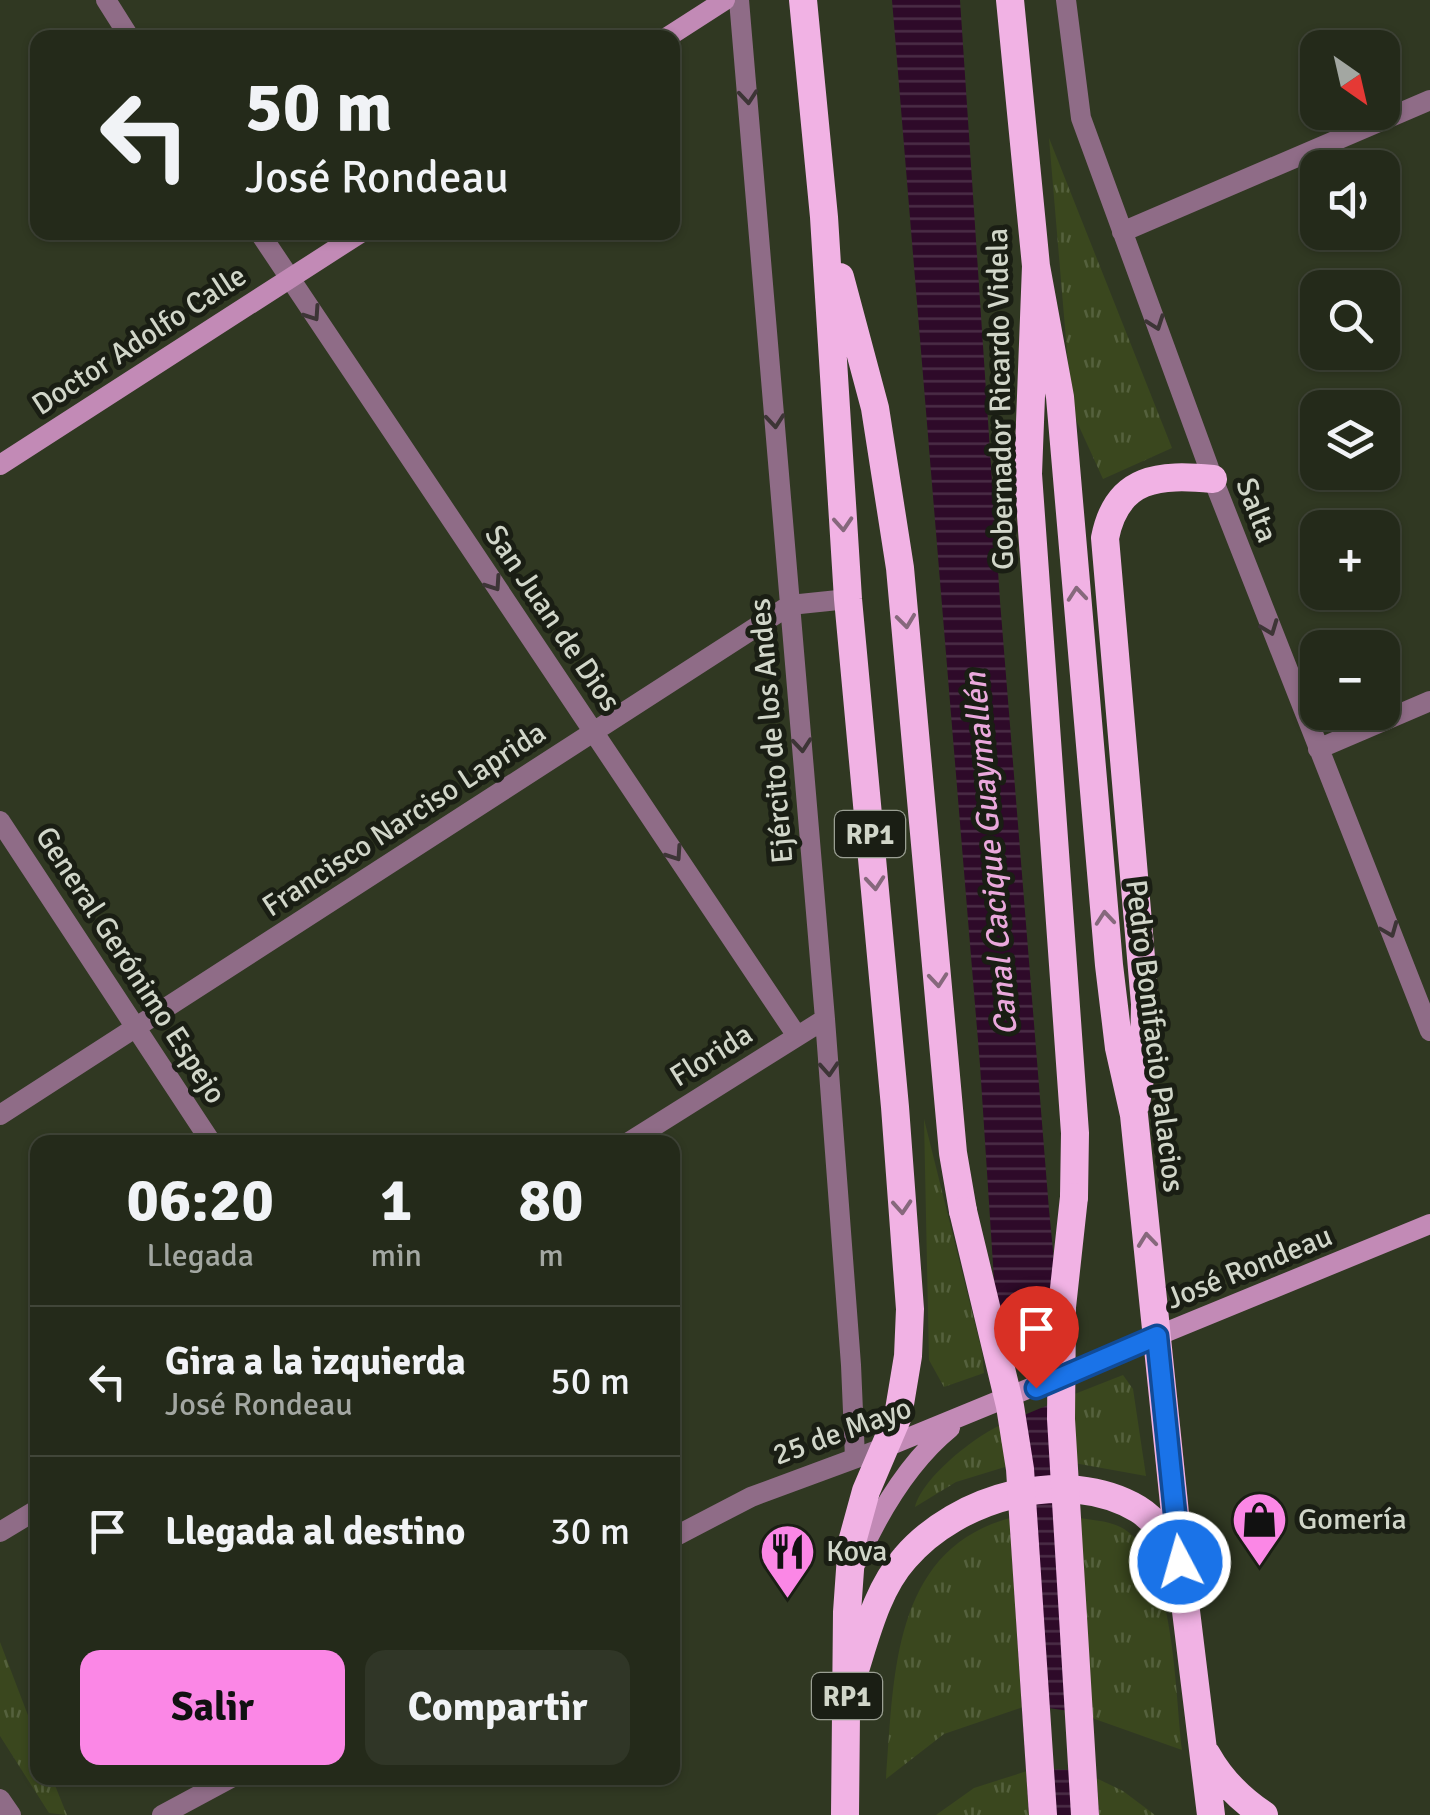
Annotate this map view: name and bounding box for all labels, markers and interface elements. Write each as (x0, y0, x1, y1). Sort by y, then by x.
north arrow (1300, 30, 1400, 130)
map controls (1300, 30, 1400, 730)
text: 50 m (245, 64, 393, 150)
icon: left (80, 70, 210, 200)
one-way arrow (736, 90, 758, 106)
text: José Rondeau (245, 150, 509, 205)
button: sound (1300, 150, 1400, 250)
street label: Gobernador Ricardo Videla (979, 228, 1022, 570)
street label: Doctor Adolfo Calle (25, 257, 253, 423)
button: search (1300, 270, 1400, 370)
one-way arrow (301, 302, 319, 321)
one-way arrow (1144, 314, 1165, 331)
button: layers (1300, 390, 1400, 490)
one-way arrow (763, 413, 785, 429)
street label: Salta (1227, 473, 1286, 548)
button: + (1300, 510, 1400, 610)
one-way arrow (832, 517, 853, 533)
street label: San Juan de Dios (477, 518, 629, 718)
one-way arrow (482, 572, 500, 591)
one-way arrow (1067, 586, 1089, 602)
street label: Ejército de los Andes (741, 597, 802, 865)
one-way arrow (895, 613, 916, 629)
one-way arrow (1259, 618, 1279, 635)
button: − (1300, 630, 1400, 730)
water label: Canal Cacique Guaymallén (955, 669, 1026, 1037)
street label: Francisco Narciso Laprida (256, 714, 553, 925)
one-way arrow (791, 737, 813, 753)
road number: RP1 (835, 811, 905, 857)
street label: General Gerónimo Espejo (27, 820, 234, 1111)
one-way arrow (662, 843, 681, 861)
one-way arrow (863, 875, 885, 891)
street label: Pedro Bonifacio Palacios (1117, 878, 1192, 1194)
one-way arrow (1095, 909, 1117, 925)
one-way arrow (1378, 920, 1398, 938)
one-way arrow (926, 972, 948, 988)
street label: Florida (663, 1016, 759, 1095)
one-way arrow (818, 1061, 839, 1077)
text: 06:20 (127, 1164, 274, 1238)
text: 1 (380, 1164, 412, 1238)
text: 80 (519, 1164, 583, 1238)
one-way arrow (891, 1199, 913, 1215)
street label: José Rondeau (1161, 1217, 1338, 1318)
one-way arrow (1137, 1231, 1158, 1247)
text: Llegada (146, 1236, 254, 1275)
text: min (370, 1236, 422, 1275)
text: m (538, 1236, 564, 1275)
pin (994, 1286, 1079, 1389)
icon: arrive (1009, 1301, 1064, 1356)
text: Gira a la izquierda (165, 1338, 466, 1385)
icon: left (80, 1354, 135, 1409)
text: 50 m (550, 1358, 630, 1405)
text: José Rondeau (165, 1385, 353, 1424)
street label: 25 de Mayo (768, 1389, 917, 1474)
shop icon: Gomería (1229, 1489, 1289, 1568)
place label: Gomería (1298, 1501, 1407, 1538)
icon: arrive (80, 1504, 135, 1559)
text: Llegada al destino (165, 1508, 465, 1555)
text: 30 m (550, 1508, 630, 1555)
position arrow (1128, 1510, 1232, 1614)
restaurant icon: Kova (757, 1521, 817, 1600)
place label: Kova (826, 1533, 888, 1570)
button: Salir (80, 1650, 345, 1765)
button: Compartir (365, 1650, 630, 1765)
road number: RP1 (812, 1673, 882, 1719)

